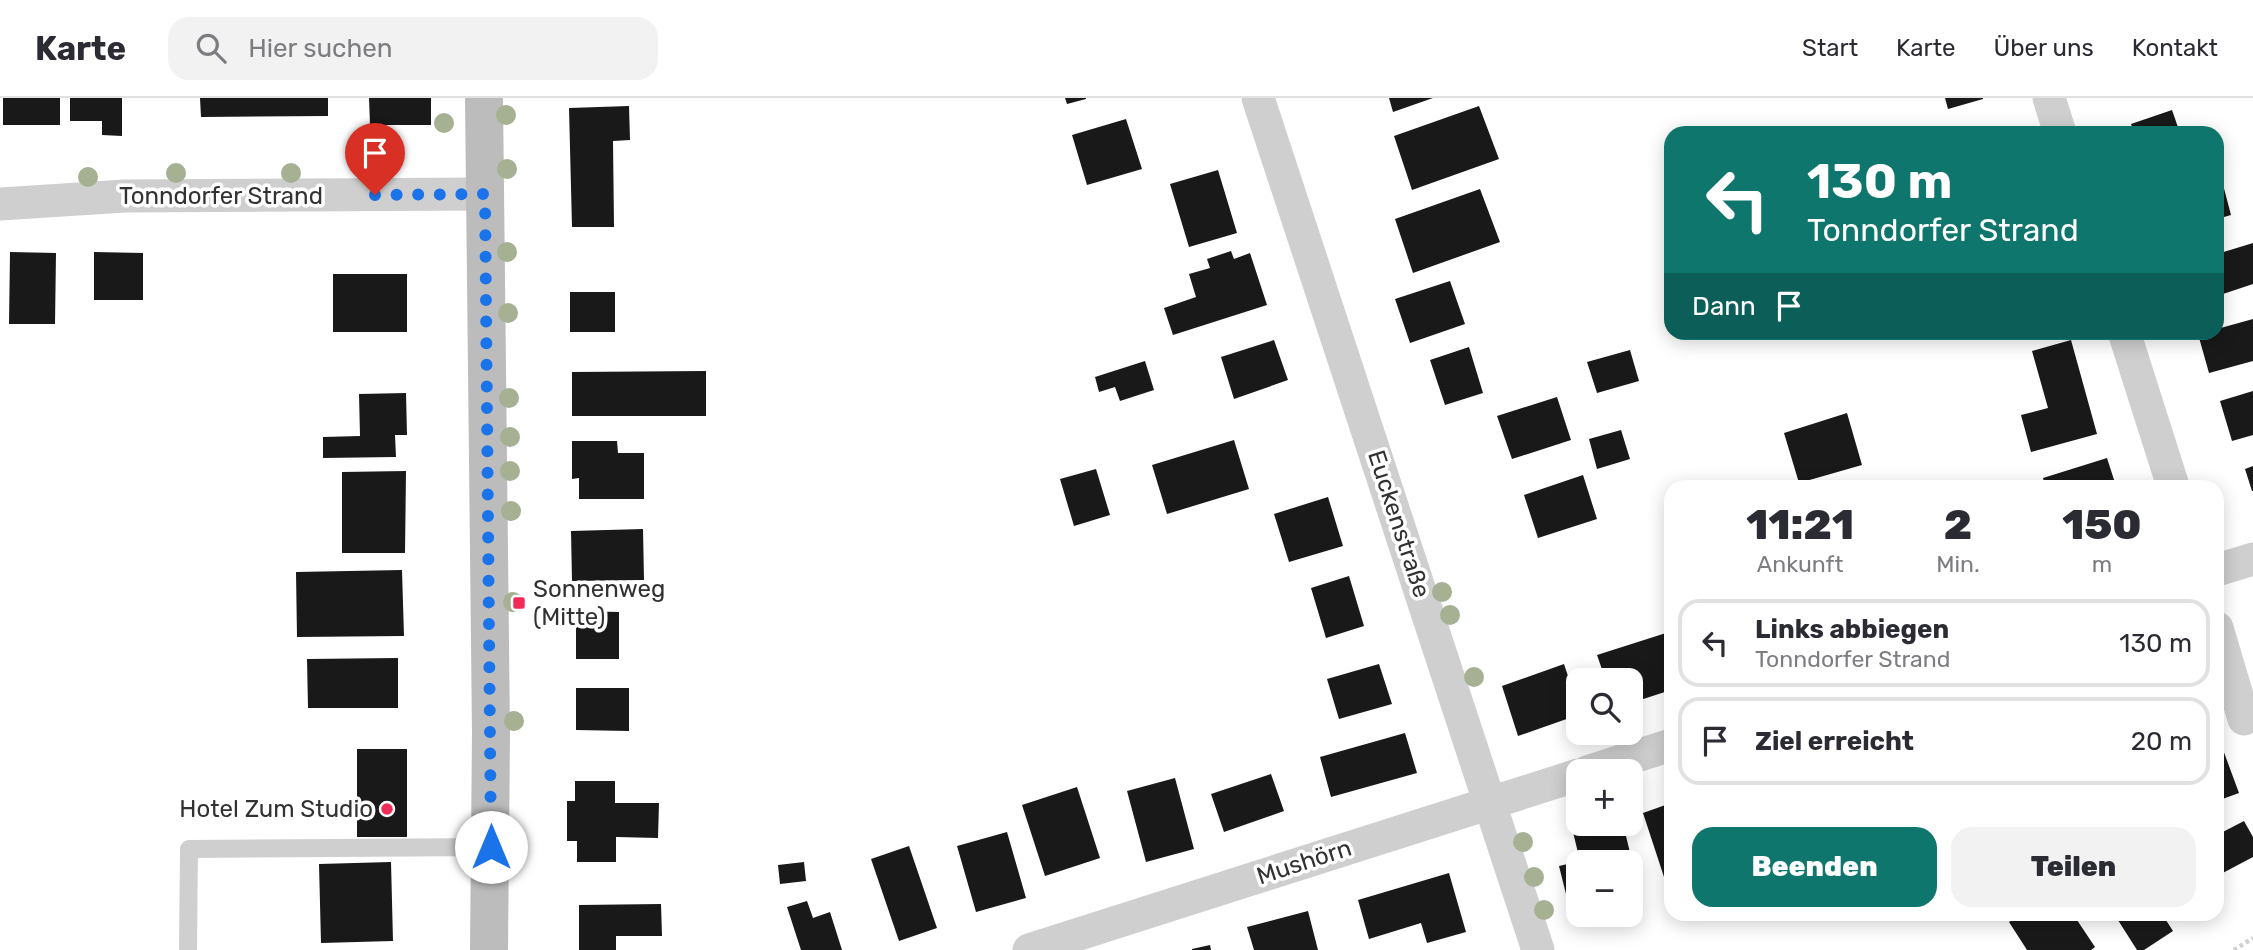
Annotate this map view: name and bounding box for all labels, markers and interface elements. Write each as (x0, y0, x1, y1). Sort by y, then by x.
search box (168, 17, 658, 80)
text: Karte (35, 29, 126, 68)
icon: search (192, 29, 230, 67)
text: Hier suchen (248, 33, 393, 64)
text: Start (1802, 34, 1858, 62)
text: Karte (1896, 34, 1956, 62)
text: Über uns (1994, 34, 2094, 62)
text: Kontakt (2132, 34, 2218, 62)
pin (345, 123, 405, 195)
icon: arrive (356, 134, 394, 172)
text: 130 m (1807, 152, 1952, 210)
icon: left (1692, 154, 1783, 245)
street label: Tonndorfer Strand (119, 182, 323, 210)
text: Tonndorfer Strand (1807, 211, 2079, 249)
icon: arrive (1770, 287, 1808, 325)
text: Dann (1692, 291, 1756, 322)
street label: Euckenstraße (1362, 447, 1436, 601)
text: 11:21 (1746, 500, 1854, 550)
text: 2 (1944, 500, 1972, 550)
text: 150 (2062, 500, 2142, 550)
text: Ankunft (1757, 550, 1843, 578)
text: Min. (1936, 550, 1980, 578)
text: m (2092, 550, 2112, 578)
place label: Sonnenweg (Mitte) (533, 575, 665, 631)
marker: Sonnenweg (Mitte) (511, 595, 527, 611)
text: Links abbiegen (1755, 614, 1949, 645)
icon: left (1696, 624, 1734, 662)
text: 130 m (2119, 628, 2192, 659)
text: Tonndorfer Strand (1755, 645, 1950, 673)
map controls (1566, 668, 1643, 927)
button: search (1566, 668, 1643, 745)
icon: arrive (1696, 722, 1734, 760)
text: Ziel erreicht (1755, 726, 1914, 757)
text: 20 m (2131, 726, 2192, 757)
button: + (1566, 759, 1643, 836)
place label: Hotel Zum Studio (179, 795, 373, 823)
marker: Hotel Zum Studio (379, 801, 395, 817)
position arrow (454, 810, 528, 884)
button: Beenden (1692, 827, 1937, 907)
button: Teilen (1951, 827, 2196, 907)
street label: Mushörn (1253, 834, 1355, 890)
button: − (1566, 850, 1643, 927)

